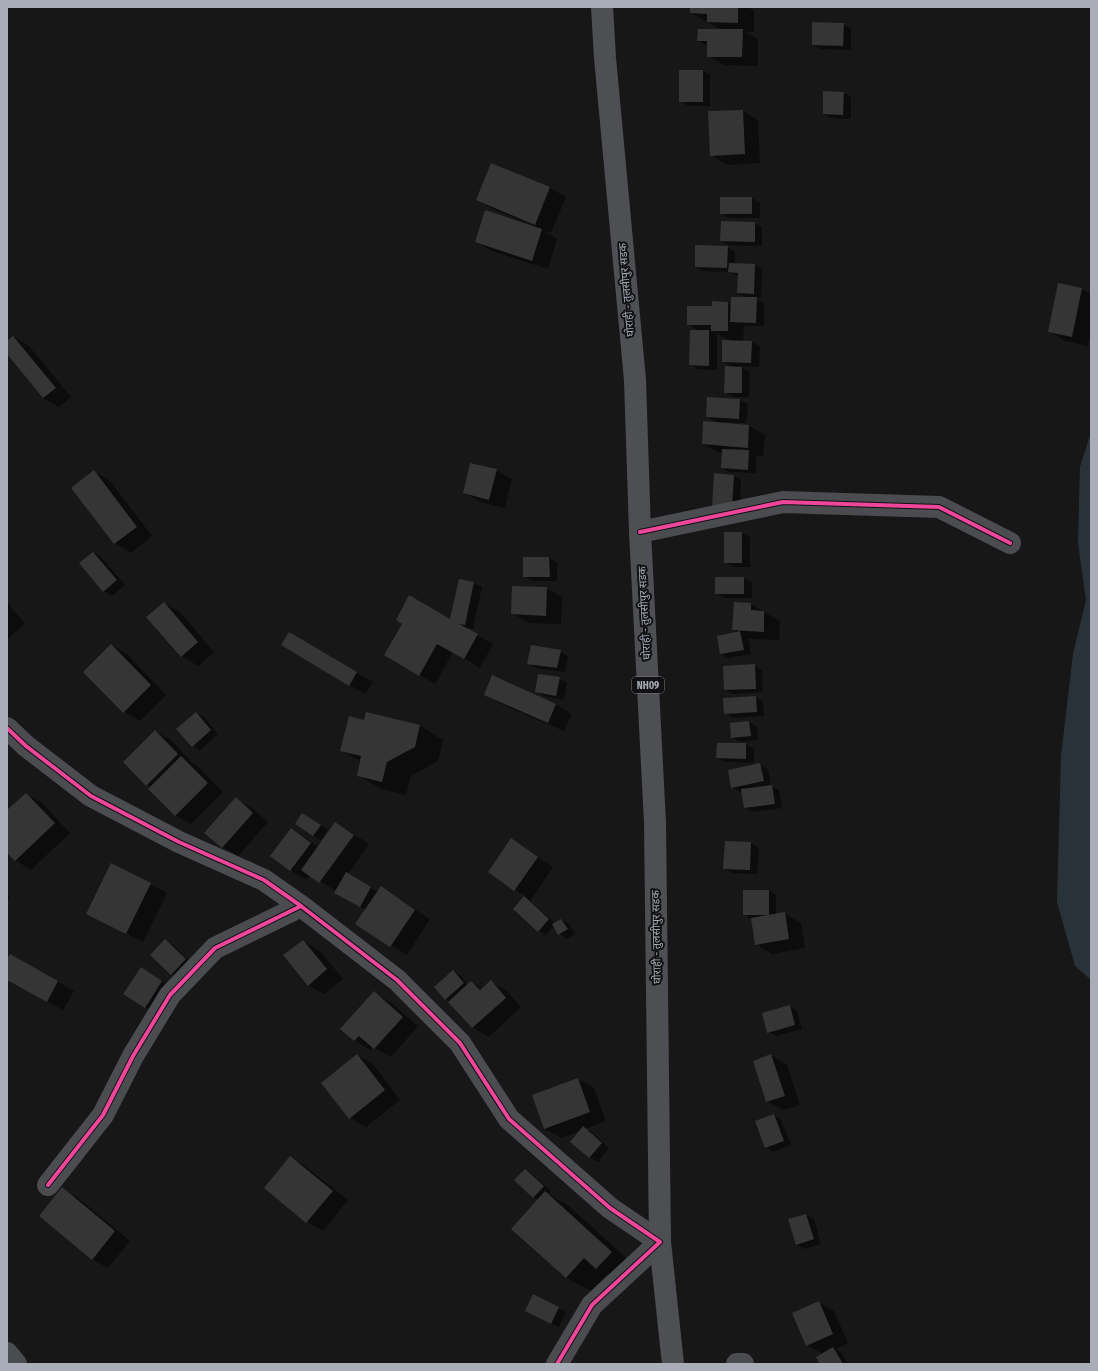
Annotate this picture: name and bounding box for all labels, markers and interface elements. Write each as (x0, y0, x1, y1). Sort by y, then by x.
street label: घोराही - तुलसीपुर सडक (616, 242, 637, 337)
street label: घोराही - तुलसीपुर सडक (636, 565, 653, 660)
road number: NH09 (632, 677, 664, 693)
street label: घोराही - तुलसीपुर सडक (649, 889, 664, 984)

